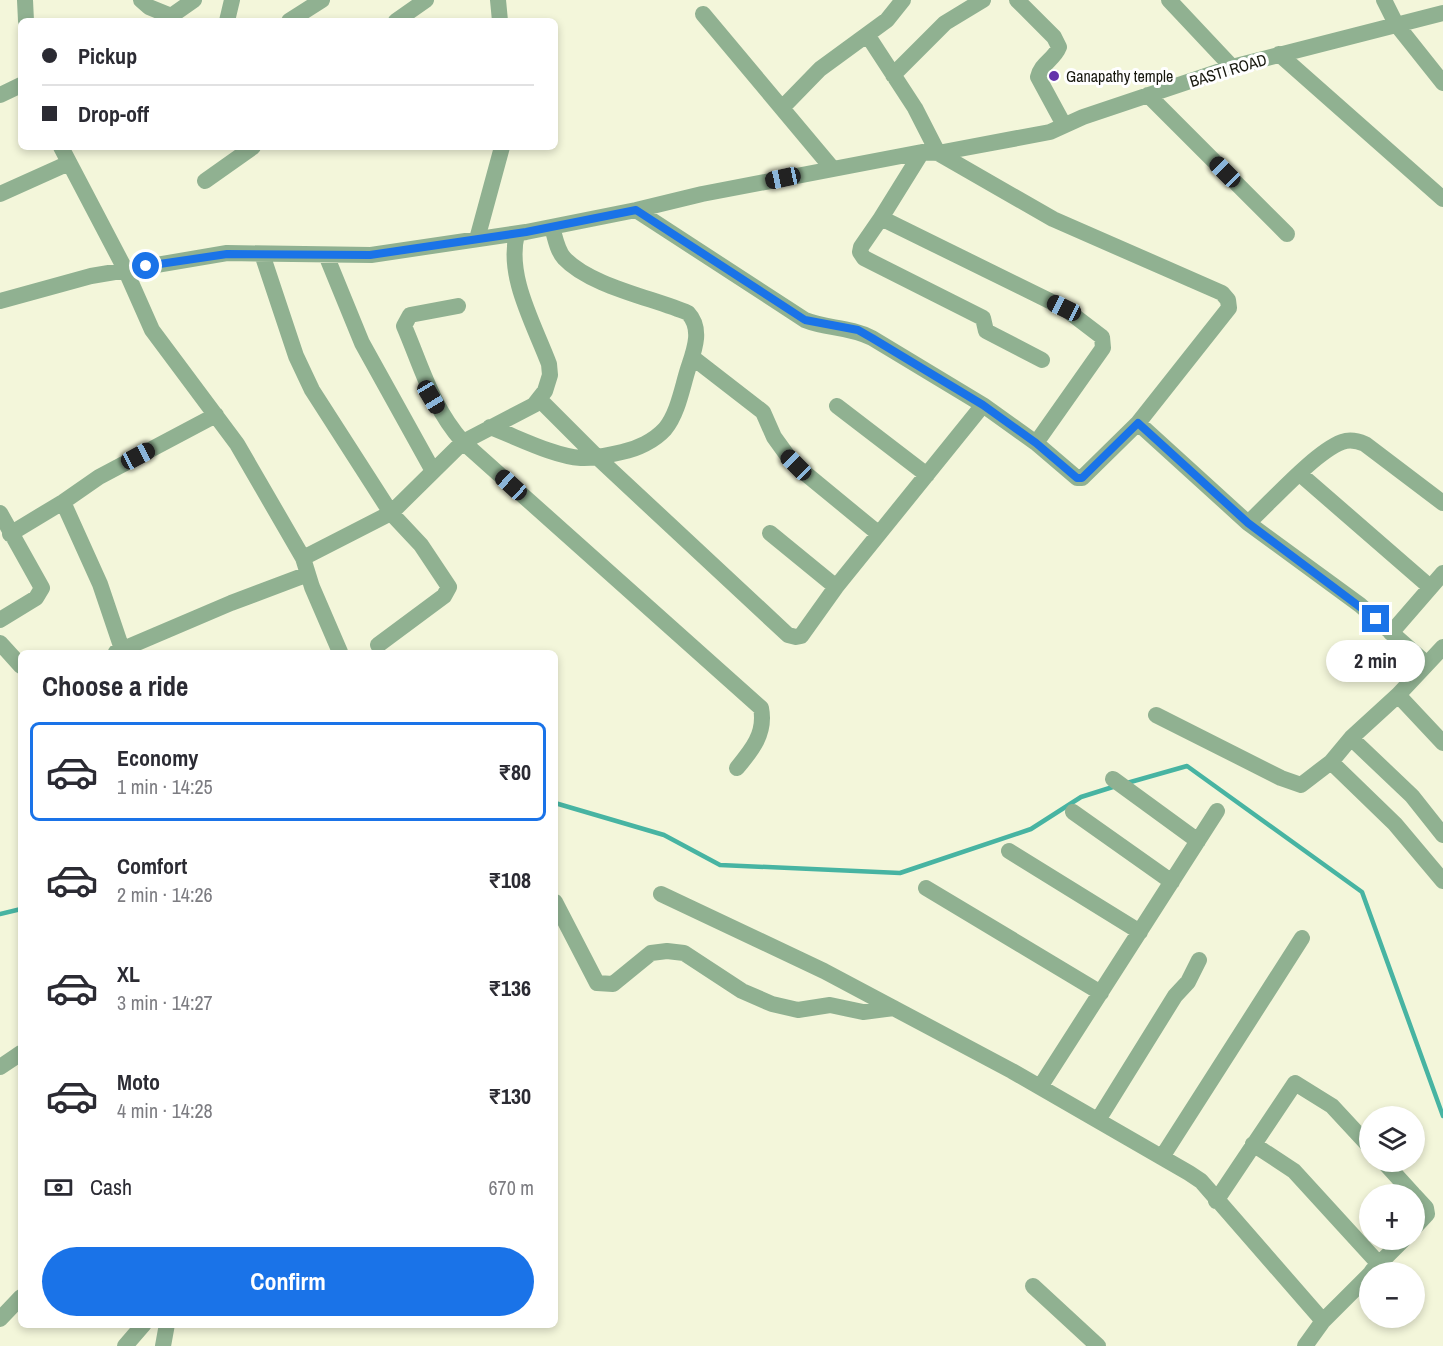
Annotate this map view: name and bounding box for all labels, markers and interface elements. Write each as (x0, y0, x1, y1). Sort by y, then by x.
text: Pickup (78, 41, 137, 71)
street label: BASTI ROAD (1187, 48, 1269, 92)
place label: Ganapathy temple (1066, 65, 1173, 87)
marker: Ganapathy temple (1047, 69, 1061, 83)
text: Drop-off (78, 99, 149, 129)
car (1206, 153, 1244, 191)
car (764, 165, 802, 191)
route start (132, 252, 159, 279)
car (1044, 292, 1084, 324)
car (414, 377, 448, 417)
car (118, 440, 158, 472)
car (777, 446, 815, 484)
car (492, 466, 530, 504)
route end (1362, 605, 1389, 632)
callout: 2 min (1326, 640, 1426, 682)
text: 2 min (1354, 647, 1397, 674)
text: Choose a ride (42, 668, 188, 704)
text: Economy (117, 743, 198, 773)
icon: car (45, 745, 99, 799)
text: ₹80 (498, 757, 531, 787)
text: 1 min · 14:25 (117, 773, 213, 800)
text: Comfort (117, 851, 187, 881)
icon: car (45, 853, 99, 907)
text: ₹108 (488, 865, 531, 895)
text: 2 min · 14:26 (117, 881, 213, 908)
text: XL (117, 959, 140, 989)
icon: car (45, 961, 99, 1015)
text: ₹136 (488, 973, 531, 1003)
text: 3 min · 14:27 (117, 989, 213, 1016)
text: Moto (117, 1067, 160, 1097)
icon: car (45, 1069, 99, 1123)
text: ₹130 (488, 1081, 531, 1111)
text: 4 min · 14:28 (117, 1097, 213, 1124)
map controls (1359, 1106, 1425, 1328)
button: layers (1359, 1106, 1425, 1172)
icon: cash (42, 1171, 75, 1204)
text: Cash (90, 1172, 132, 1202)
text: 670 m (488, 1174, 534, 1201)
button: + (1359, 1184, 1425, 1250)
button: Confirm (42, 1247, 534, 1316)
button: − (1359, 1262, 1425, 1328)

